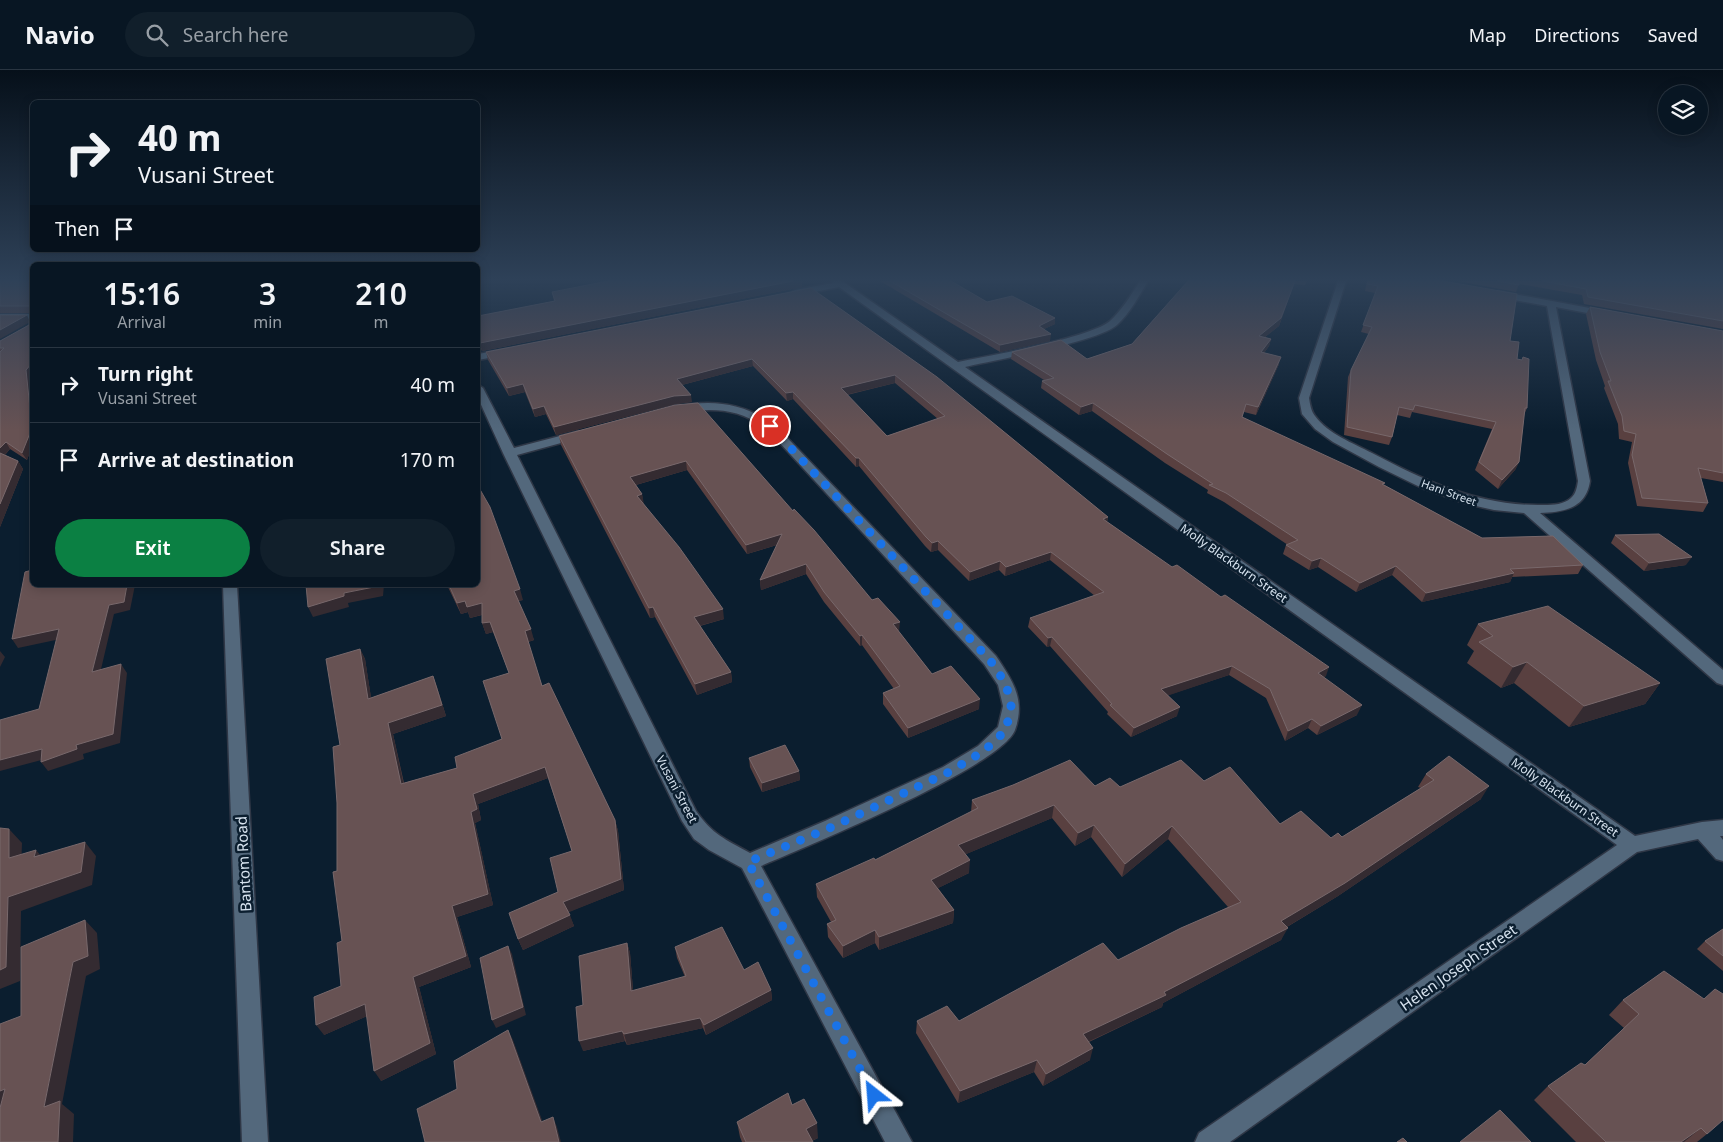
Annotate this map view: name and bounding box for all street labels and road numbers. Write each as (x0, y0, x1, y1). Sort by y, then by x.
street label: Hani Street (1419, 475, 1479, 509)
street label: Molly Blackburn Street (1177, 520, 1292, 607)
street label: Vusani Street (652, 752, 702, 826)
street label: Molly Blackburn Street (1508, 754, 1623, 841)
street label: Bantom Road (231, 816, 255, 912)
street label: Helen Joseph Street (1396, 919, 1521, 1015)

